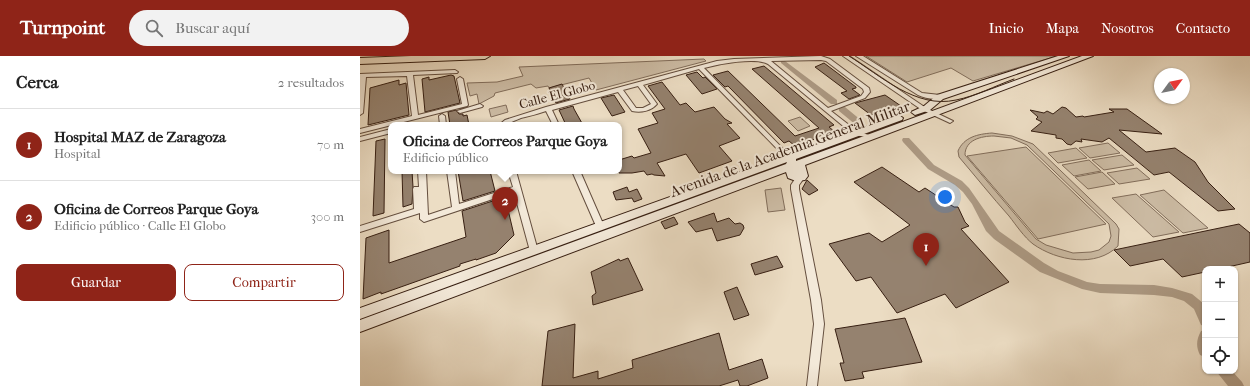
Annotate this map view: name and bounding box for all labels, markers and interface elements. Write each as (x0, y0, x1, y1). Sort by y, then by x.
search box (129, 10, 409, 46)
text: Turnpoint (20, 17, 105, 39)
icon: search (143, 17, 165, 39)
text: Buscar aquí (175, 19, 250, 37)
text: Inicio (989, 20, 1024, 37)
text: Mapa (1046, 20, 1079, 37)
text: Nosotros (1101, 20, 1154, 37)
text: Contacto (1176, 20, 1230, 37)
north arrow (1154, 68, 1190, 104)
text: Cerca (16, 72, 58, 92)
text: 2 resultados (278, 75, 344, 90)
street label: Calle El Globo (517, 77, 597, 112)
street label: Avenida de la Academia General Militar (666, 97, 913, 201)
popup (388, 122, 622, 174)
text: Hospital MAZ de Zaragoza (54, 128, 226, 146)
text: Oficina de Correos Parque Goya (403, 132, 607, 150)
text: 1 (27, 137, 31, 152)
text: 70 m (317, 137, 344, 152)
text: Hospital (54, 146, 101, 161)
text: Edificio público (403, 150, 488, 165)
pin: 2 (492, 187, 518, 220)
your location (935, 187, 955, 207)
text: Oficina de Correos Parque Goya (54, 200, 259, 218)
text: 2 (26, 209, 32, 224)
text: 300 m (311, 209, 344, 224)
text: Edificio público · Calle El Globo (54, 218, 226, 233)
pin: 1 (913, 233, 939, 266)
button: Guardar (16, 264, 176, 301)
button: Compartir (184, 264, 344, 301)
map controls (1202, 266, 1238, 374)
button: + (1202, 266, 1238, 302)
button: − (1202, 302, 1238, 338)
button: locate (1202, 338, 1238, 374)

